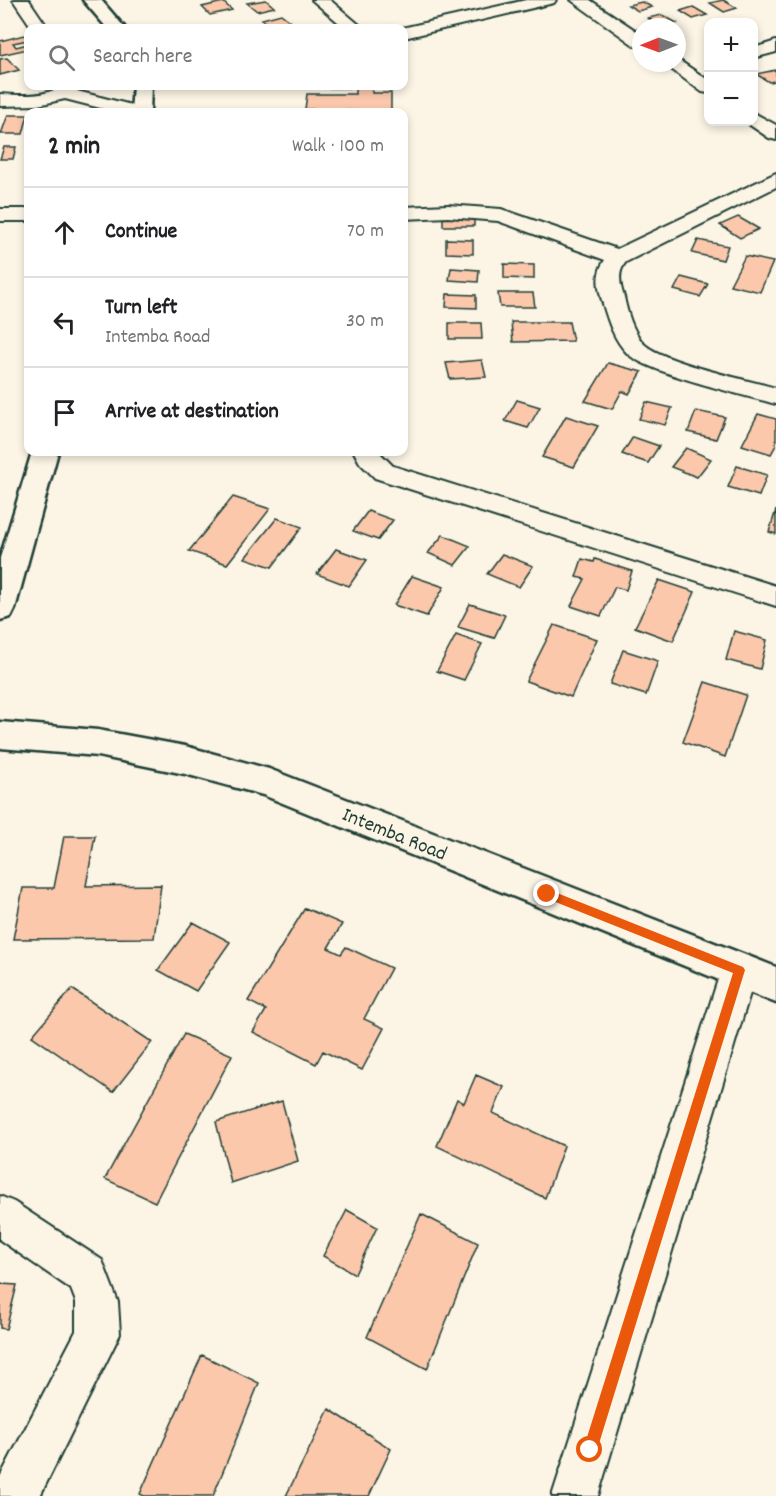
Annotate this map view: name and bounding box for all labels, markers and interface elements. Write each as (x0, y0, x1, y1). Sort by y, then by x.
north arrow (632, 18, 686, 72)
map controls (704, 18, 758, 126)
button: + (704, 18, 758, 72)
search box (24, 24, 408, 90)
icon: search (45, 41, 78, 74)
text: Search here (93, 42, 192, 73)
button: − (704, 72, 758, 126)
text: 2 min (48, 129, 100, 166)
text: Walk · 100 m (292, 133, 384, 161)
icon: ahead (48, 216, 81, 249)
text: Continue (105, 217, 177, 248)
text: 70 m (347, 218, 384, 246)
text: Turn left (105, 293, 177, 324)
icon: left (48, 306, 81, 339)
text: 30 m (346, 308, 384, 336)
text: Intemba Road (105, 324, 210, 352)
icon: arrive (48, 396, 81, 429)
text: Arrive at destination (105, 397, 279, 428)
street label: Intemba Road (337, 801, 451, 870)
route end (533, 880, 559, 906)
route start (576, 1436, 602, 1462)

